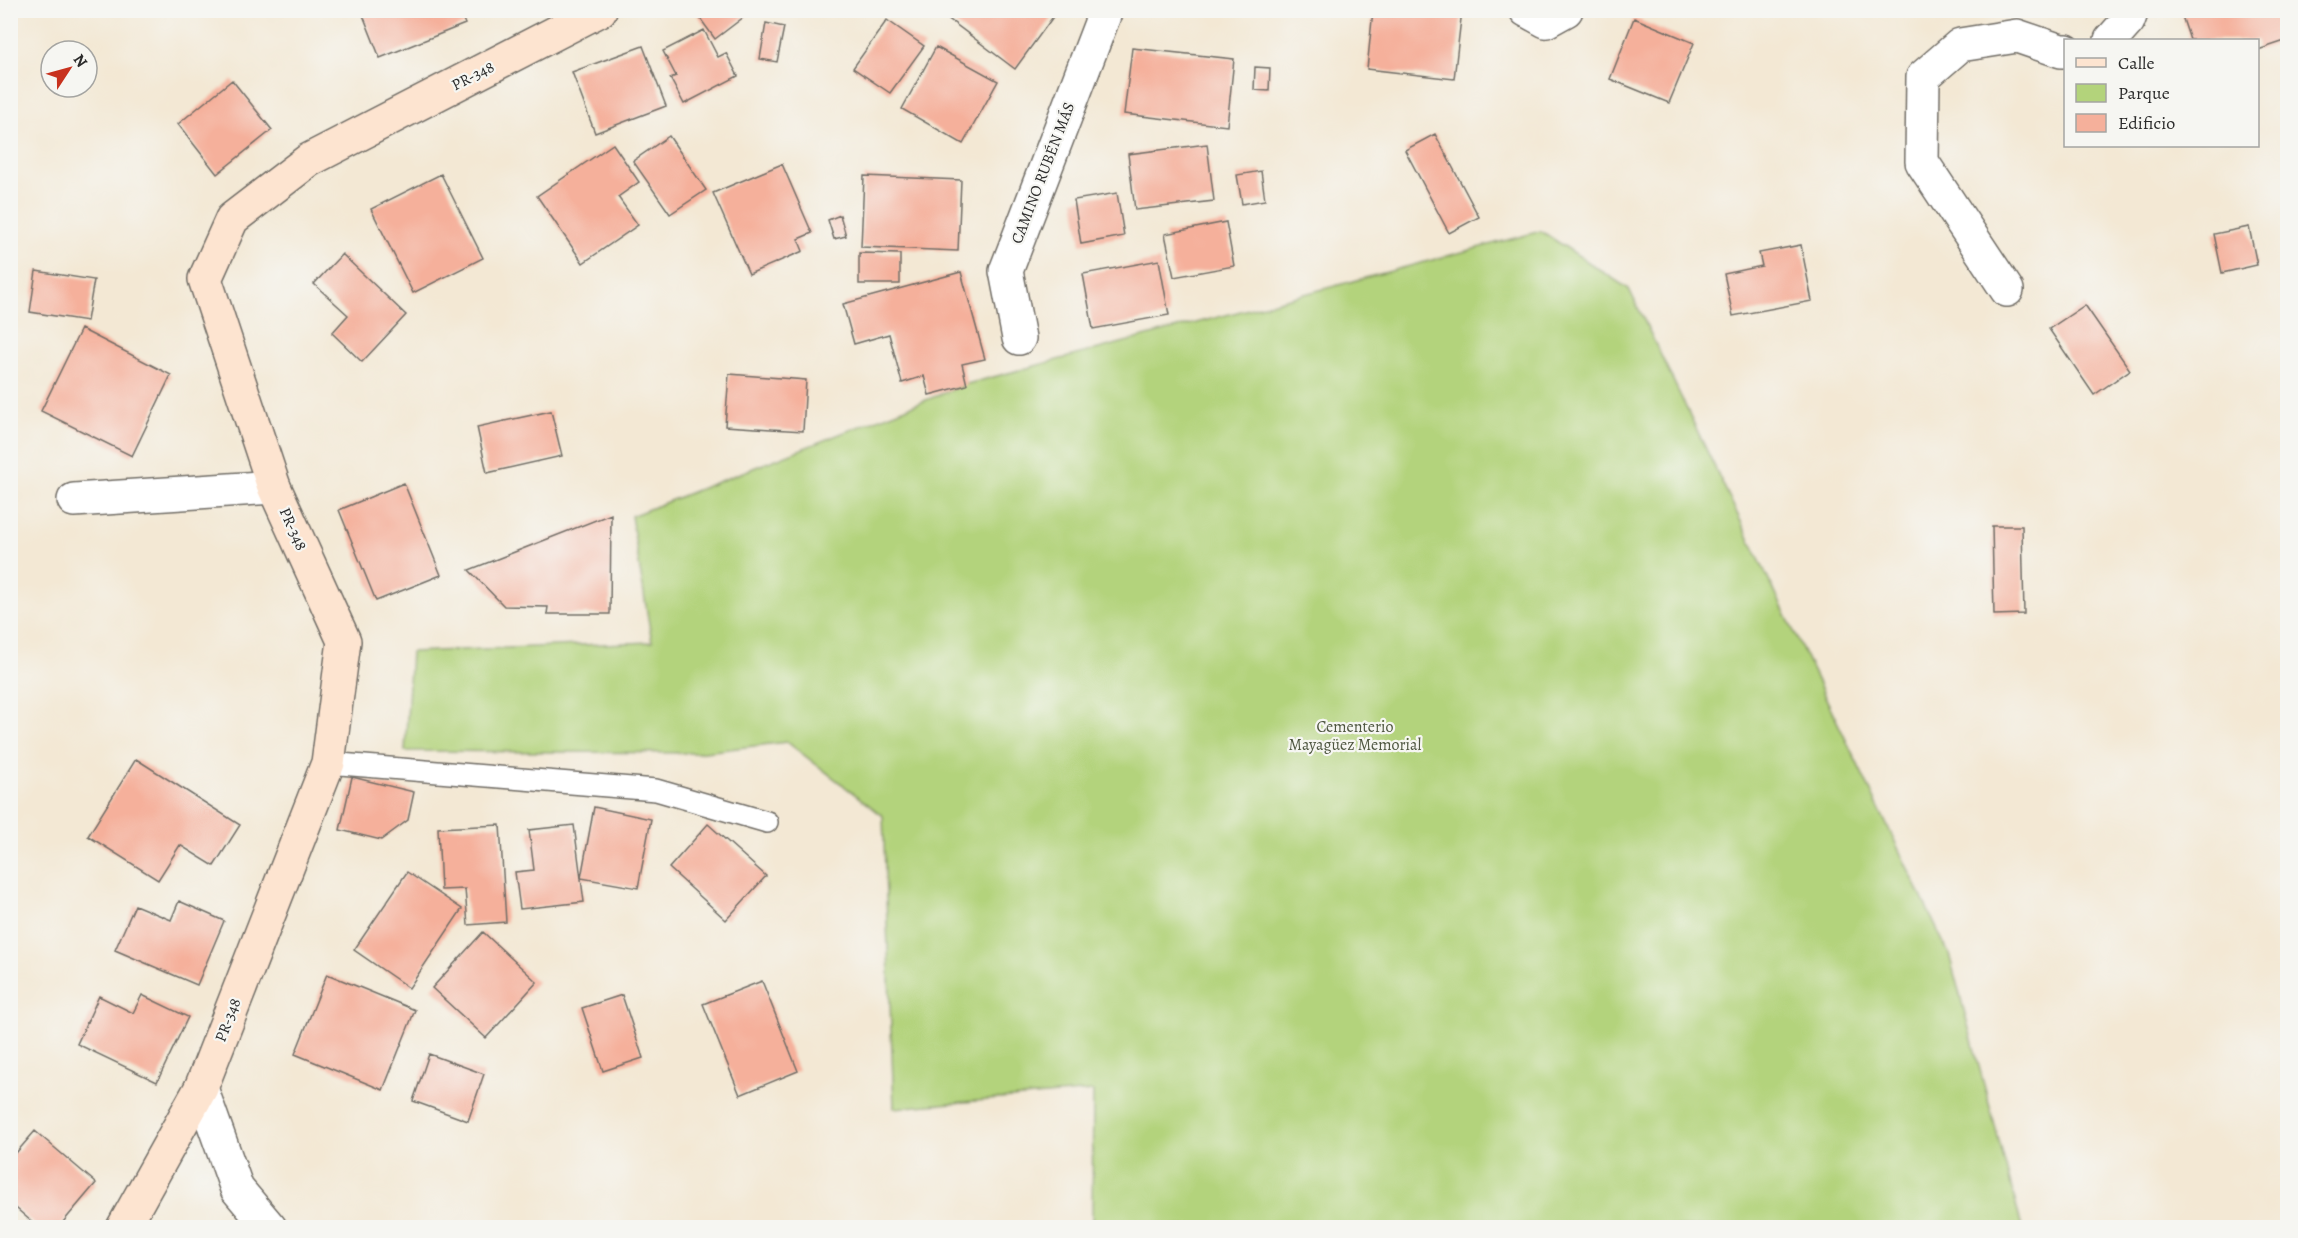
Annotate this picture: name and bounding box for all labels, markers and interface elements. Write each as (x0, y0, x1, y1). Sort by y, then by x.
north arrow (39, 39, 99, 99)
legend (2064, 39, 2259, 147)
text: N (68, 50, 93, 72)
text: Calle (2118, 51, 2155, 75)
street label: PR-348 (448, 56, 498, 96)
text: Parque (2118, 81, 2170, 105)
street label: CAMINO RUBÉN MÁS (1006, 99, 1080, 247)
text: Edificio (2118, 111, 2175, 135)
street label: PR-348 (274, 504, 312, 554)
park label: Cementerio Mayagüez Memorial (1289, 716, 1422, 756)
street label: PR-348 (210, 995, 246, 1045)

